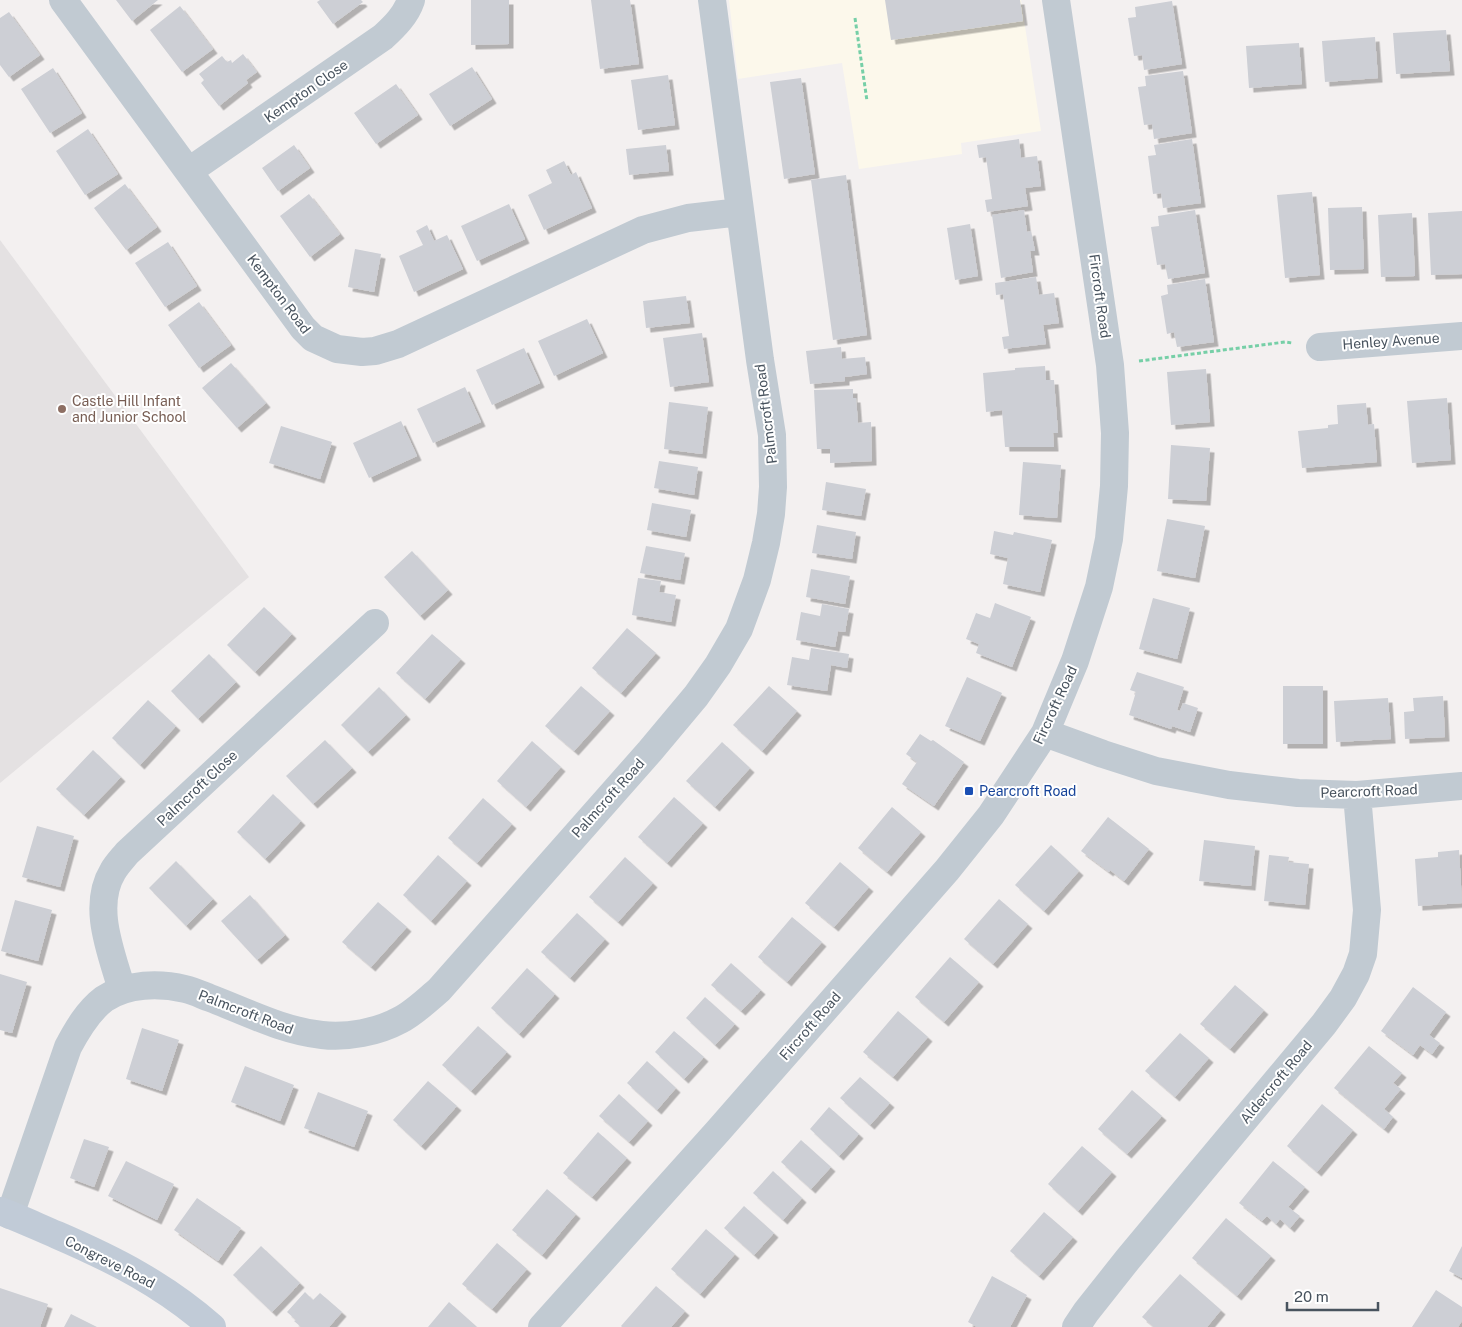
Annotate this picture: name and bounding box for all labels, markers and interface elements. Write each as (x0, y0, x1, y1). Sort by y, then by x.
street label: Kempton Close (261, 56, 351, 126)
street label: Kempton Road (244, 251, 314, 337)
street label: Fircroft Road (1086, 253, 1114, 339)
street label: Henley Avenue (1342, 330, 1440, 352)
street label: Palmcroft Road (752, 363, 780, 465)
place label: Castle Hill Infant and Junior School (72, 393, 187, 425)
marker: Castle Hill Infant and Junior School (56, 403, 68, 415)
street label: Fircroft Road (1030, 663, 1080, 747)
street label: Palmcroft Close (154, 747, 240, 829)
street label: Palmcroft Road (568, 755, 648, 841)
street label: Pearcroft Road (1320, 781, 1418, 801)
place label: Pearcroft Road (979, 783, 1076, 799)
marker: Pearcroft Road (963, 785, 975, 797)
street label: Palmcroft Road (196, 987, 296, 1037)
street label: Fircroft Road (776, 989, 844, 1063)
street label: Aldercroft Road (1237, 1037, 1315, 1127)
street label: Congreve Road (62, 1232, 158, 1292)
scale bar (1287, 1280, 1378, 1312)
text: 20 m (1294, 1288, 1329, 1305)

